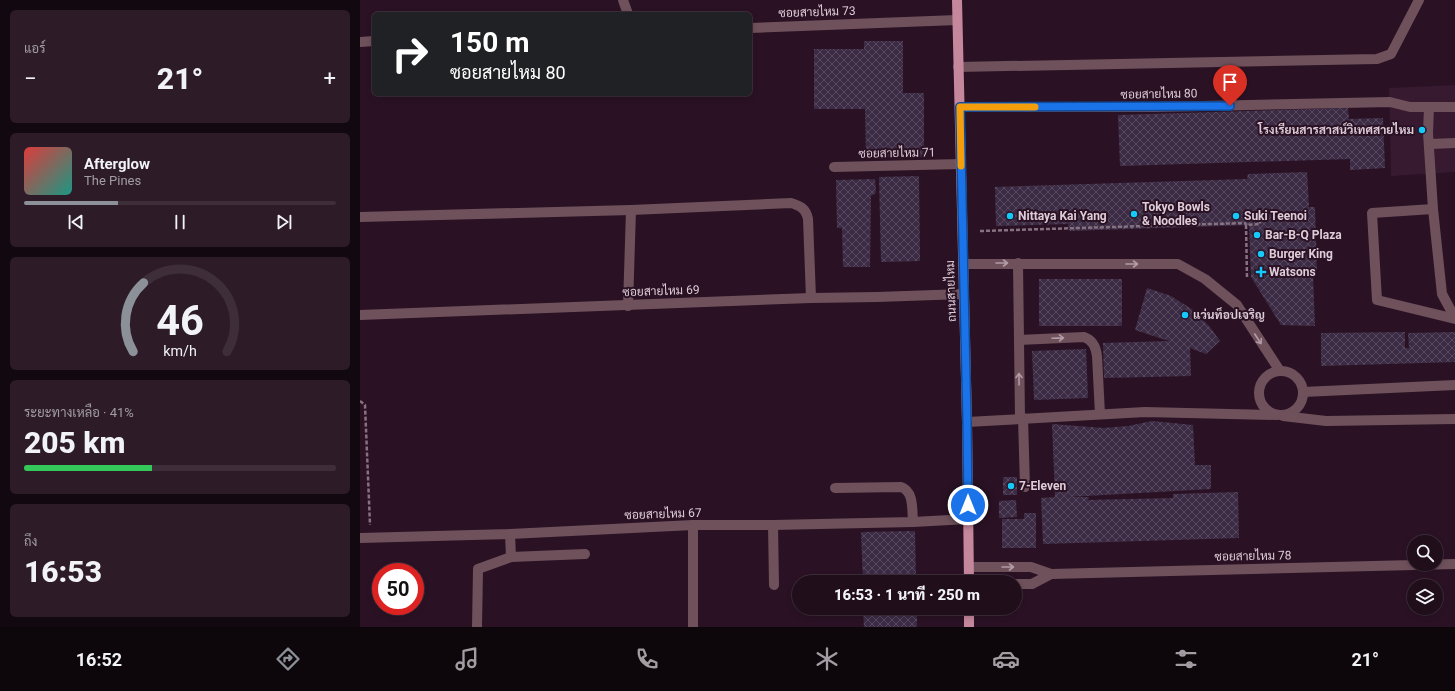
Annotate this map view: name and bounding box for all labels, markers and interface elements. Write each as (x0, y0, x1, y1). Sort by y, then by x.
street label: ซอยสายไหม 73 (778, 3, 856, 20)
text: 150 m (450, 26, 529, 59)
icon: right (384, 28, 436, 80)
text: แอร์ (24, 41, 45, 56)
text: 21° (157, 61, 203, 96)
text: ซอยสายไหม 80 (450, 62, 566, 83)
pin (1213, 65, 1247, 106)
text: − (24, 66, 37, 91)
text: + (324, 66, 336, 91)
icon: arrive (1219, 71, 1241, 93)
street label: ซอยสายไหม 80 (1120, 85, 1198, 102)
place label: โรงเรียนสารสาสน์วิเทศสายไหม (1257, 122, 1414, 137)
marker: โรงเรียนสารสาสน์วิเทศสายไหม (1417, 125, 1427, 135)
street label: ซอยสายไหม 71 (858, 144, 936, 161)
text: Afterglow (84, 155, 150, 173)
text: The Pines (84, 173, 141, 188)
place label: Tokyo Bowls & Noodles (1142, 200, 1210, 228)
place label: Nittaya Kai Yang (1018, 209, 1107, 223)
marker: Tokyo Bowls & Noodles (1129, 209, 1139, 219)
place label: Suki Teenoi (1244, 209, 1307, 223)
icon: previous (65, 211, 87, 233)
icon: pause (169, 211, 191, 233)
icon: next (273, 211, 295, 233)
marker: Nittaya Kai Yang (1005, 211, 1015, 221)
marker: Suki Teenoi (1231, 211, 1241, 221)
place label: Bar-B-Q Plaza (1265, 228, 1342, 242)
marker: Bar-B-Q Plaza (1252, 230, 1262, 240)
place label: Burger King (1269, 247, 1333, 261)
marker: Burger King (1256, 249, 1266, 259)
one-way arrow (995, 259, 1008, 267)
street label: ถนนสายไหม (942, 260, 959, 322)
one-way arrow (1125, 260, 1138, 268)
place label: Watsons (1269, 265, 1316, 279)
marker: Watsons (1256, 267, 1266, 277)
street label: ซอยสายไหม 69 (622, 282, 700, 299)
text: 46 (156, 295, 204, 344)
place label: แว่นท็อปเจริญ (1193, 307, 1265, 322)
marker: แว่นท็อปเจริญ (1180, 310, 1190, 320)
one-way arrow (1254, 333, 1263, 344)
one-way arrow (1051, 334, 1064, 342)
text: km/h (163, 342, 197, 358)
one-way arrow (1015, 373, 1023, 386)
text: ระยะทางเหลือ · 41% (24, 405, 134, 420)
text: 205 km (24, 425, 126, 460)
place label: 7-Eleven (1019, 479, 1066, 493)
marker: 7-Eleven (1006, 481, 1016, 491)
position arrow (947, 484, 989, 526)
street label: ซอยสายไหม 67 (624, 505, 702, 522)
text: ถึง (24, 534, 37, 549)
map controls (1407, 535, 1443, 615)
button: search (1407, 535, 1443, 571)
street label: ซอยสายไหม 78 (1214, 547, 1292, 564)
text: 16:53 (24, 554, 102, 589)
speed limit sign: 50 (372, 563, 424, 615)
one-way arrow (1001, 563, 1014, 571)
button: layers (1407, 579, 1443, 615)
text: 16:53 · 1 นาที · 250 m (834, 586, 980, 604)
icon: directions (274, 645, 302, 673)
icon: music (453, 645, 481, 673)
icon: phone (633, 645, 661, 673)
icon: climate (813, 645, 841, 673)
icon: car (992, 645, 1020, 673)
icon: filters (1172, 645, 1200, 673)
text: 16:52 (76, 649, 122, 670)
text: 21° (1351, 649, 1379, 670)

